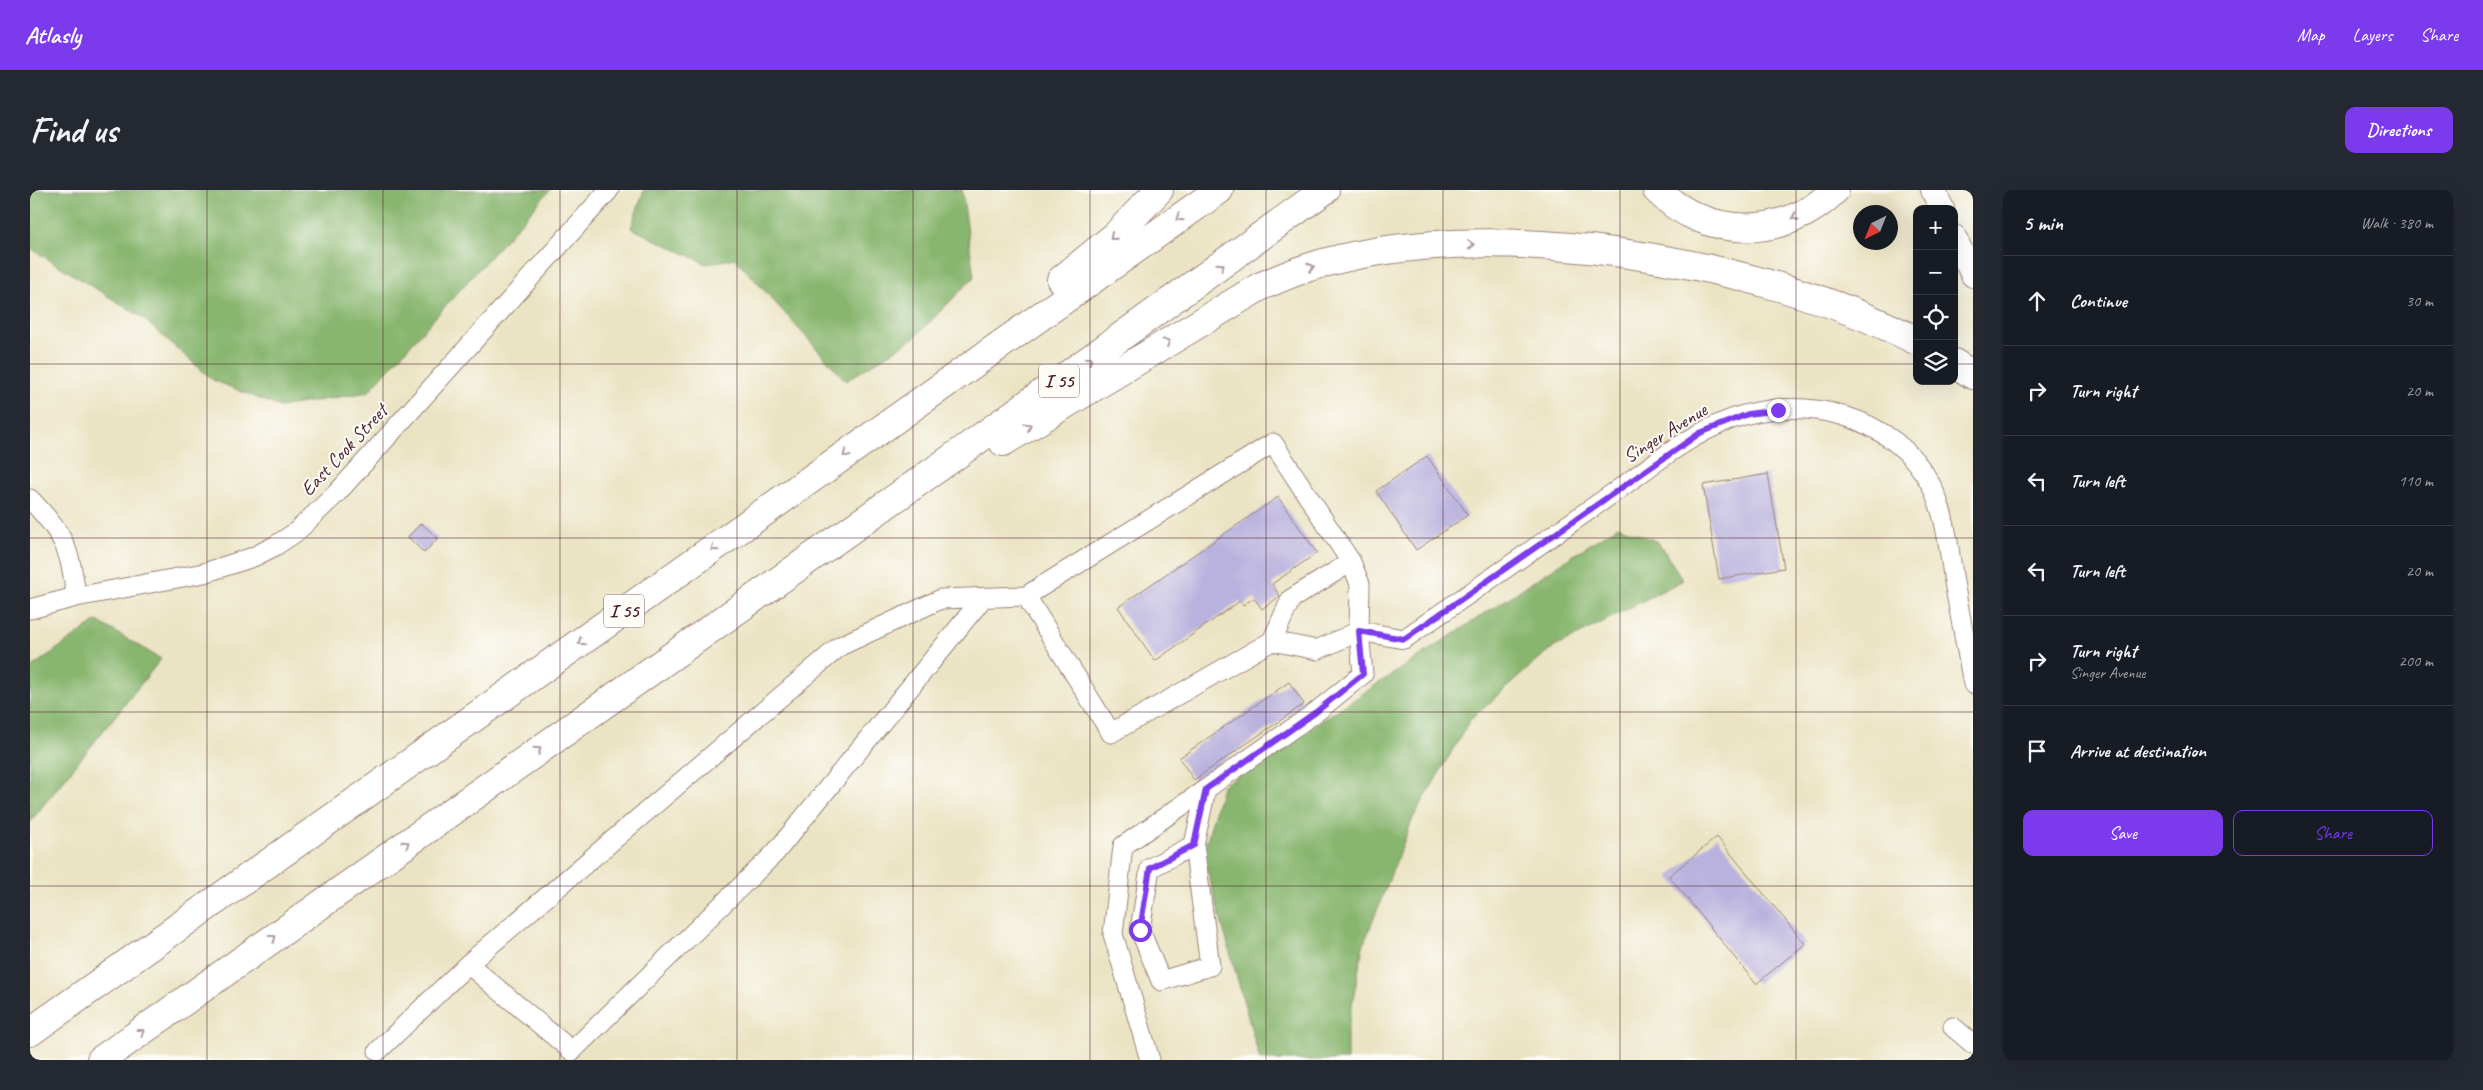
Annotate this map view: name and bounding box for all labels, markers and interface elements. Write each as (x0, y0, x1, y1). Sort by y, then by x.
text: Atlasly (25, 20, 81, 50)
text: Map (2297, 24, 2325, 46)
text: Layers (2353, 24, 2392, 46)
text: Share (2420, 24, 2458, 46)
button: Directions (2345, 107, 2453, 153)
text: Find us (30, 108, 117, 153)
north arrow (1853, 205, 1898, 250)
map controls (1913, 205, 1958, 385)
button: + (1913, 205, 1958, 250)
text: 5 min (2023, 210, 2063, 236)
one-way arrow (1791, 211, 1800, 222)
one-way arrow (1175, 212, 1185, 221)
text: Walk · 380 m (2361, 213, 2433, 233)
one-way arrow (1109, 231, 1118, 240)
one-way arrow (1467, 239, 1475, 250)
button: − (1913, 250, 1958, 295)
one-way arrow (1216, 263, 1225, 272)
one-way arrow (1306, 263, 1314, 273)
icon: ahead (2023, 287, 2051, 315)
text: Continue (2070, 289, 2127, 313)
text: 30 m (2406, 291, 2433, 311)
button: locate (1913, 295, 1958, 340)
one-way arrow (1162, 338, 1171, 348)
button: layers (1913, 340, 1958, 385)
one-way arrow (1083, 357, 1093, 366)
road number: I 55 (1039, 365, 1079, 398)
icon: right (2023, 377, 2051, 405)
text: Turn right (2070, 379, 2137, 403)
text: 20 m (2406, 381, 2433, 401)
street label: East Cook Street (295, 396, 395, 501)
street label: Singer Avenue (1618, 397, 1713, 469)
route end (1767, 399, 1790, 422)
one-way arrow (1023, 423, 1032, 433)
one-way arrow (843, 448, 852, 457)
icon: left (2023, 467, 2051, 495)
text: Turn left (2070, 469, 2125, 493)
text: 110 m (2399, 471, 2433, 491)
one-way arrow (710, 542, 720, 551)
icon: left (2023, 557, 2051, 585)
text: Turn left (2070, 559, 2125, 583)
text: 20 m (2406, 561, 2433, 581)
road number: I 55 (604, 594, 644, 628)
one-way arrow (577, 636, 587, 645)
text: Turn right (2070, 639, 2137, 663)
icon: right (2023, 647, 2051, 675)
text: 200 m (2399, 651, 2433, 671)
text: Singer Avenue (2070, 663, 2146, 683)
icon: arrive (2023, 737, 2051, 765)
text: Arrive at destination (2070, 739, 2206, 763)
one-way arrow (533, 747, 542, 756)
button: Save (2023, 810, 2223, 856)
button: Share (2233, 810, 2433, 856)
one-way arrow (400, 841, 410, 850)
route start (1129, 919, 1152, 942)
one-way arrow (267, 935, 277, 944)
one-way arrow (135, 1029, 145, 1038)

